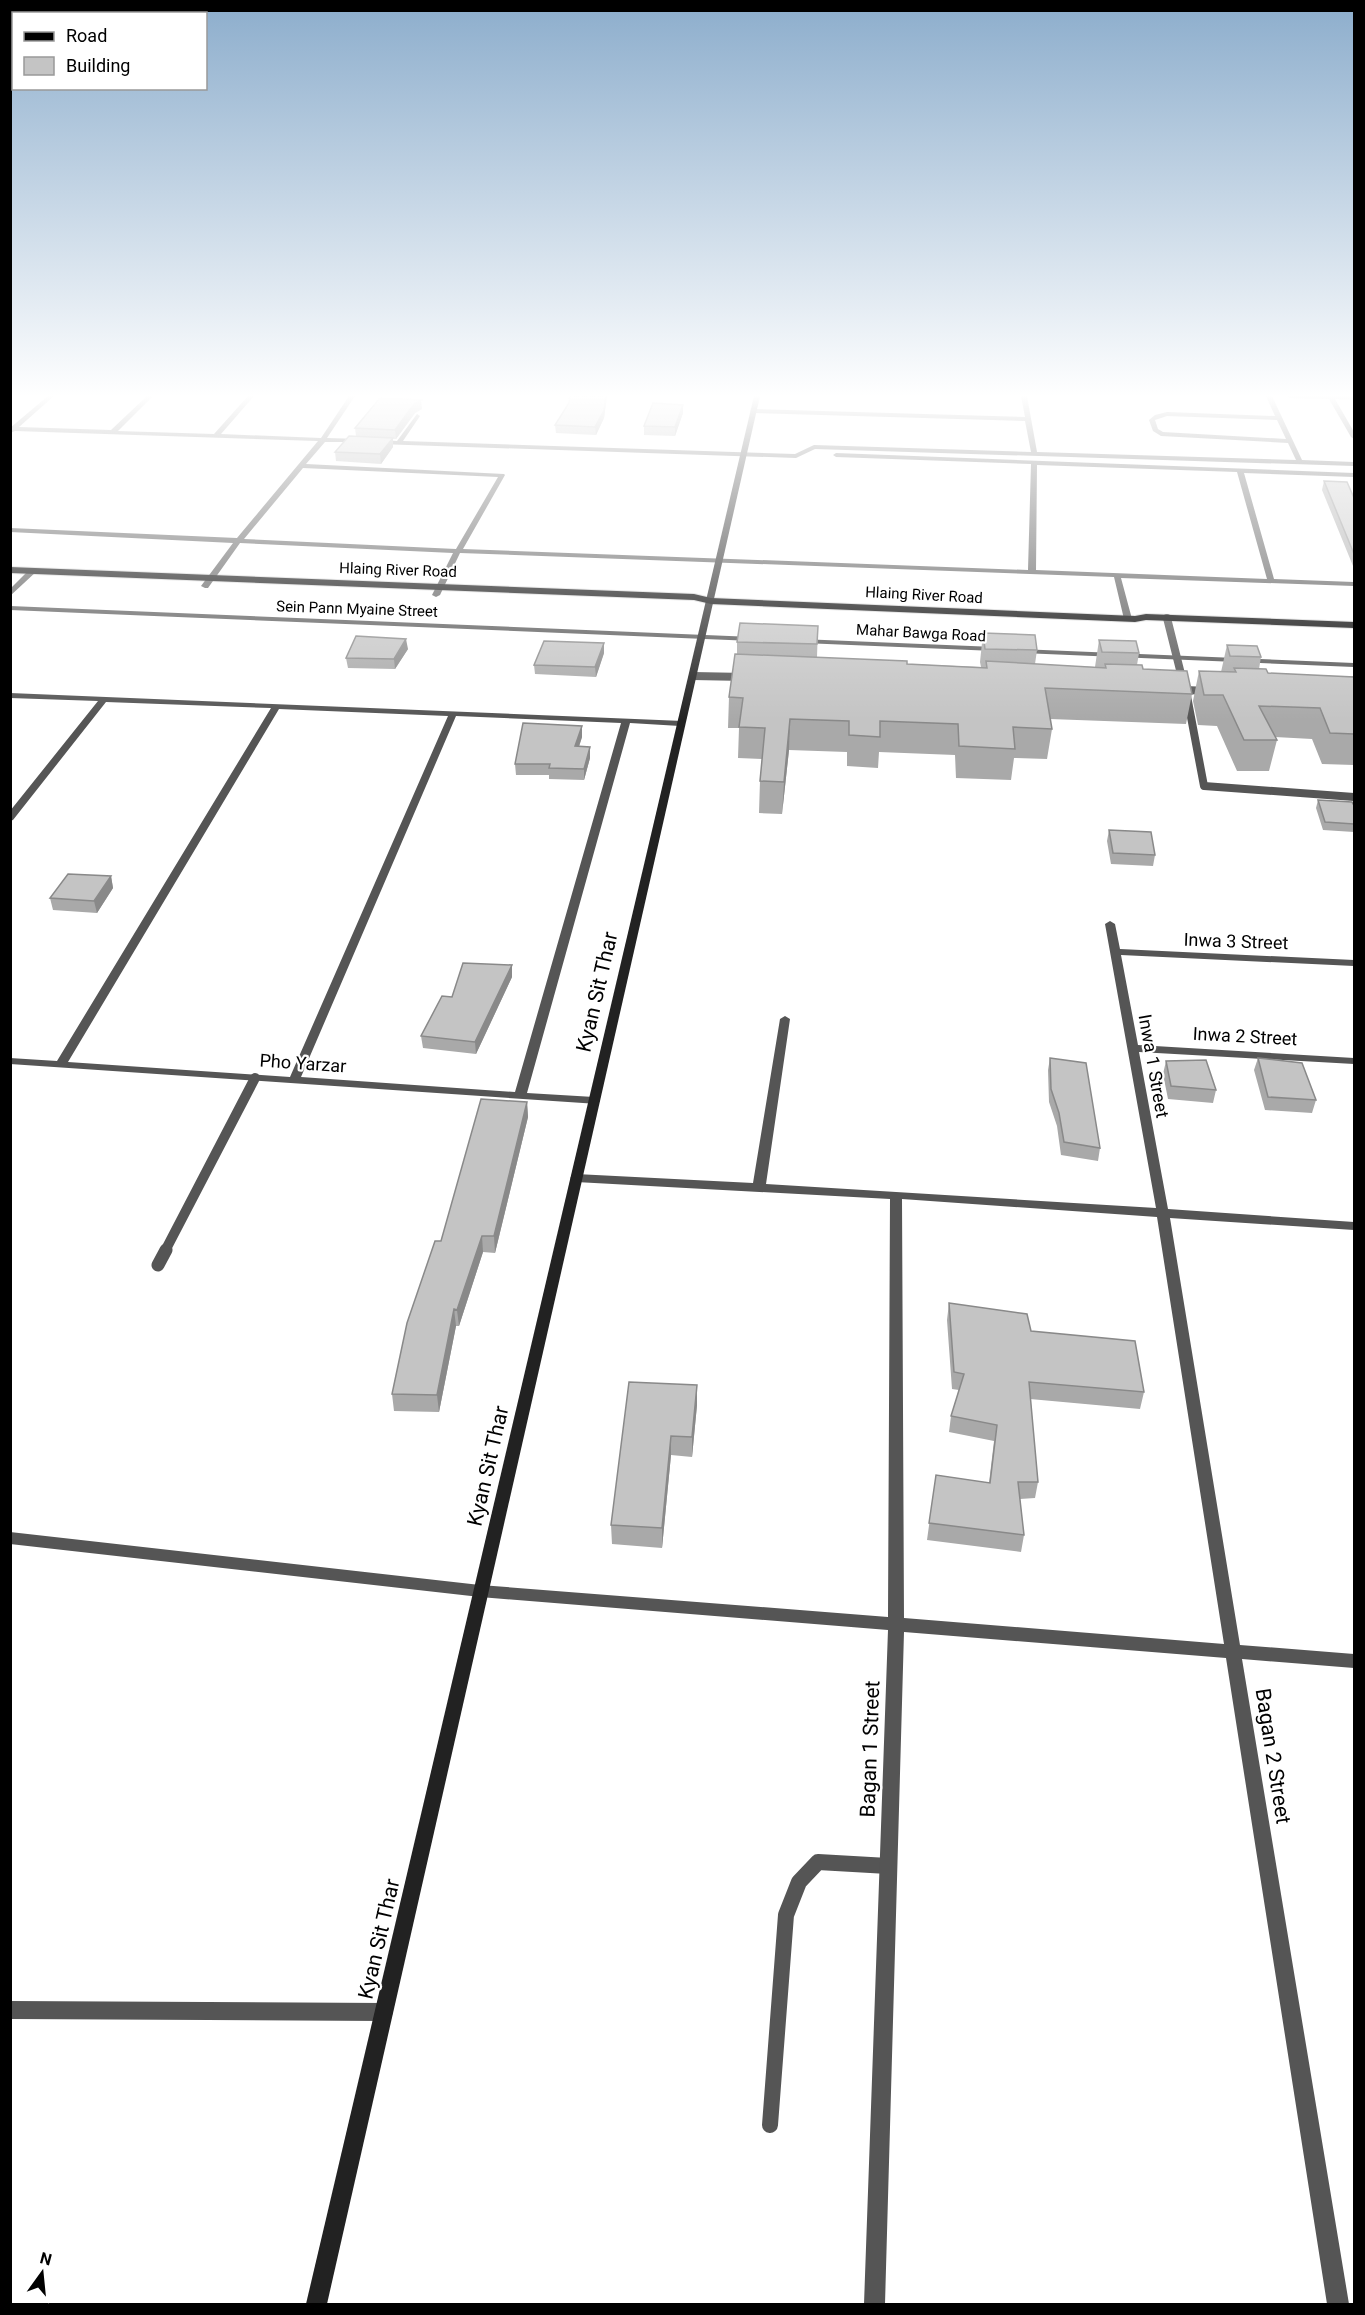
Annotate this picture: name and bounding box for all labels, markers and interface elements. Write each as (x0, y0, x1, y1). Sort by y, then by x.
legend (12, 12, 207, 90)
text: Road (66, 25, 107, 46)
text: Building (66, 55, 130, 76)
street label: Hlaing River Road (339, 559, 457, 581)
street label: Hlaing River Road (865, 583, 983, 607)
street label: Sein Pann Myaine Street (276, 597, 438, 621)
street label: Mahar Bawga Road (856, 621, 986, 645)
street label: Inwa 3 Street (1183, 929, 1289, 953)
street label: Kyan Sit Thar (572, 930, 622, 1054)
street label: Inwa 1 Street (1135, 1013, 1173, 1119)
street label: Inwa 2 Street (1192, 1023, 1298, 1049)
street label: Pho Yarzar (259, 1049, 347, 1077)
street label: Kyan Sit Thar (463, 1404, 513, 1528)
street label: Bagan 1 Street (856, 1680, 884, 1818)
street label: Bagan 2 Street (1250, 1686, 1296, 1826)
street label: Kyan Sit Thar (354, 1877, 404, 2001)
north arrow (12, 2243, 72, 2303)
text: N (38, 2248, 54, 2270)

